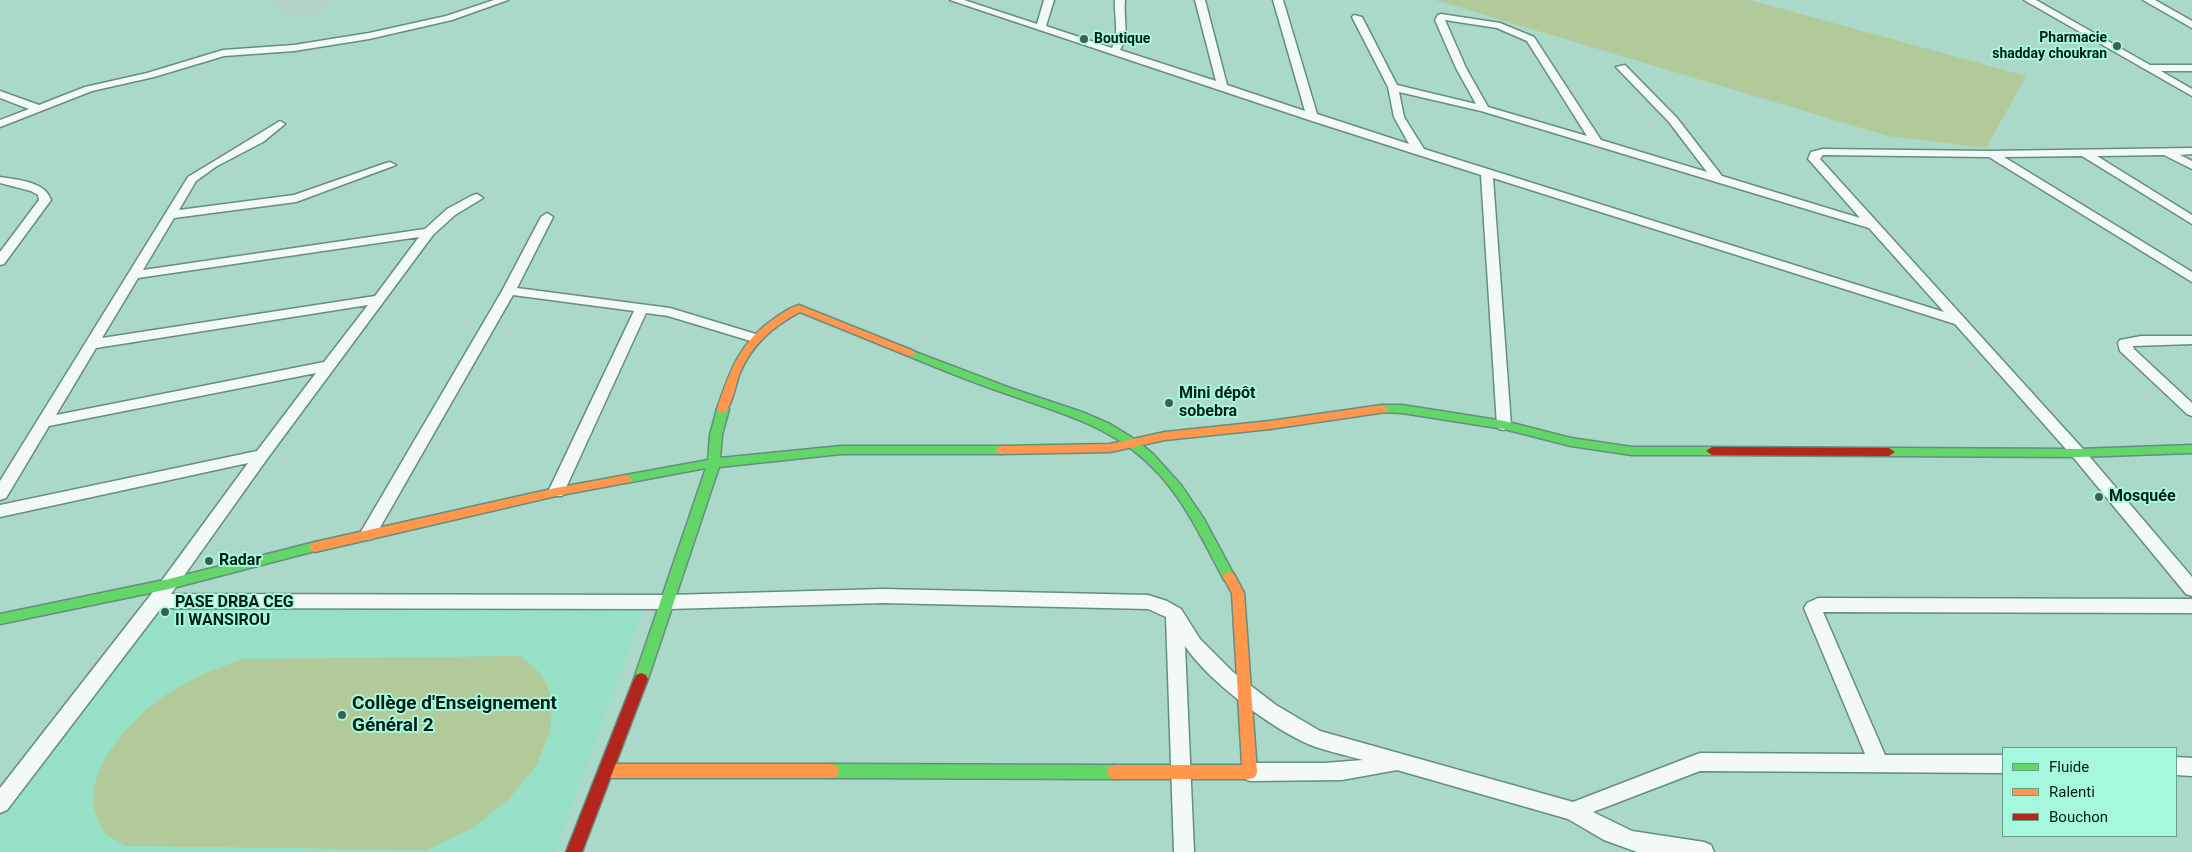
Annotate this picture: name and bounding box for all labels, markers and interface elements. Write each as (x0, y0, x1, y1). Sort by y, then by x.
place label: Pharmacie shadday choukran (1992, 30, 2107, 62)
place label: Boutique (1094, 31, 1150, 47)
marker: Boutique (1078, 33, 1090, 45)
marker: Pharmacie shadday choukran (2111, 40, 2123, 52)
place label: Mini dépôt sobebra (1179, 384, 1256, 422)
marker: Mini dépôt sobebra (1163, 397, 1175, 409)
place label: Mosquée (2109, 487, 2176, 507)
marker: Mosquée (2093, 491, 2105, 503)
place label: Radar (219, 551, 261, 571)
marker: Radar (203, 555, 215, 567)
place label: PASE DRBA CEG II WANSIROU (175, 593, 294, 631)
marker: PASE DRBA CEG II WANSIROU (159, 606, 171, 618)
place label: Collège d'Enseignement Général 2 (352, 693, 557, 737)
marker: Collège d'Enseignement Général 2 (336, 709, 348, 721)
legend (2002, 747, 2177, 837)
text: Fluide (2049, 758, 2089, 776)
text: Ralenti (2049, 783, 2095, 801)
text: Bouchon (2049, 808, 2108, 826)

